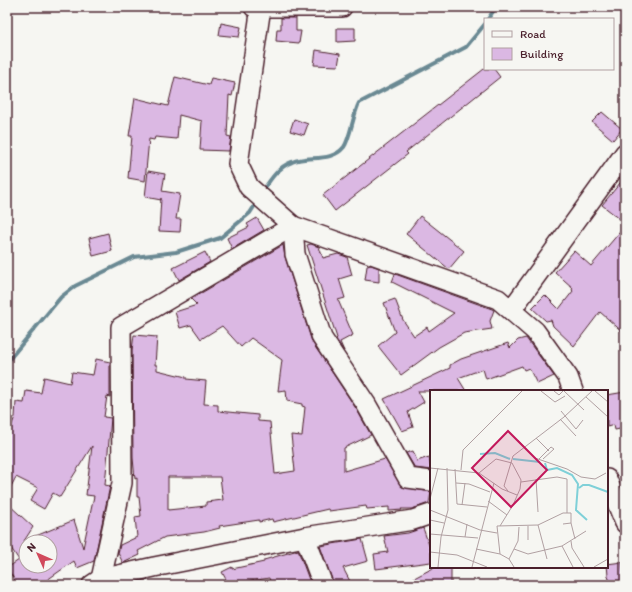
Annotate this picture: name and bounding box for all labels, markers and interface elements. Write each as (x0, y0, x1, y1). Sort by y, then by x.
legend (484, 18, 614, 70)
text: Road (520, 27, 546, 41)
text: Building (520, 47, 564, 61)
inset map (430, 390, 608, 568)
north arrow (18, 534, 58, 574)
text: N (24, 540, 39, 555)

